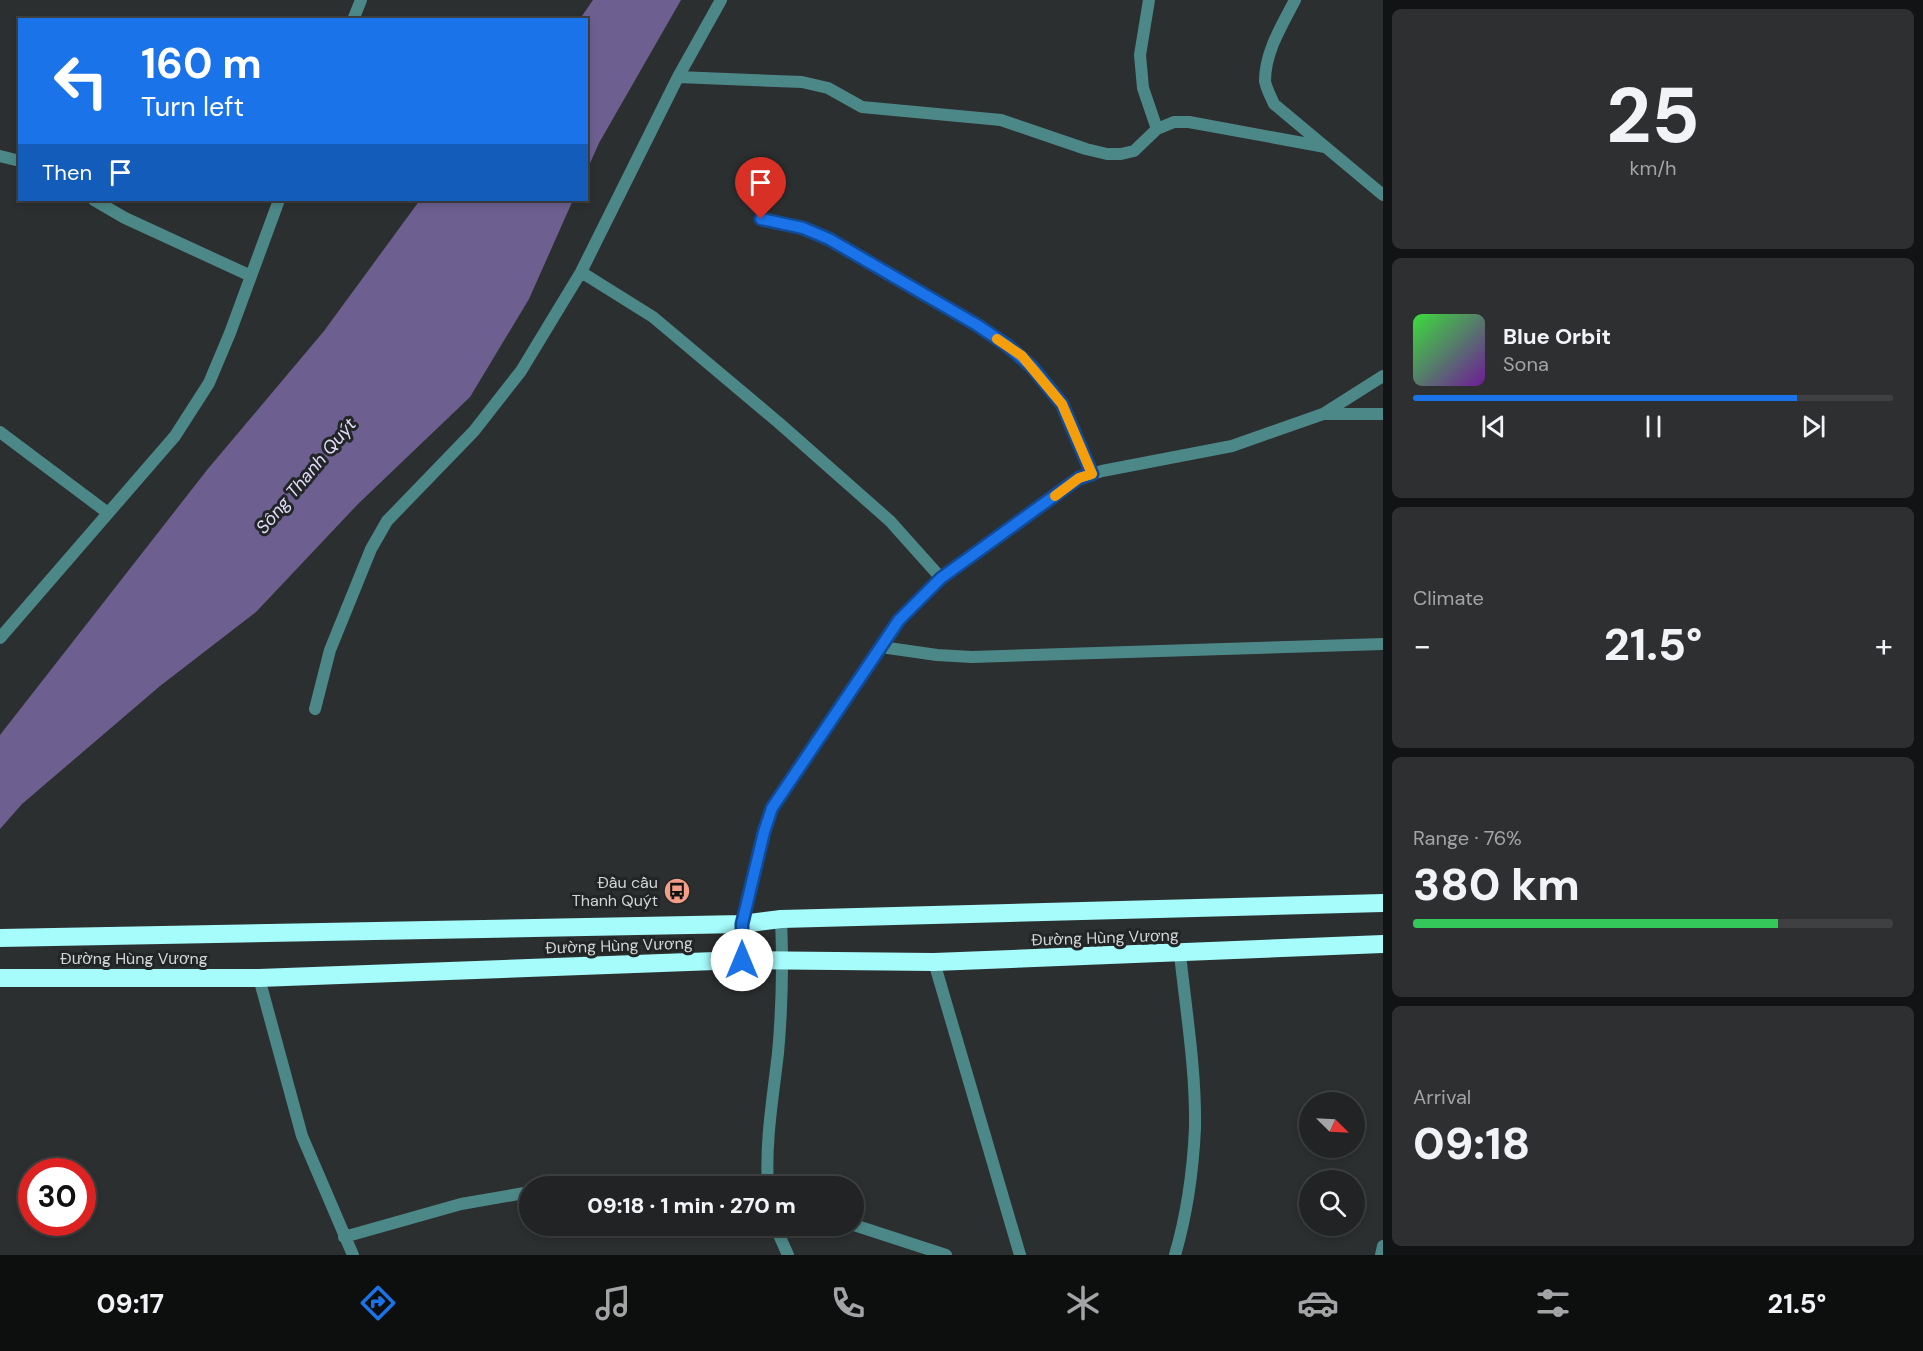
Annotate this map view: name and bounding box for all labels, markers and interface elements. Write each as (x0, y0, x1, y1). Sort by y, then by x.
text: 160 m (141, 36, 262, 91)
icon: left (42, 42, 120, 120)
text: 25 (1606, 65, 1700, 166)
text: Turn left (141, 89, 244, 124)
text: km/h (1629, 155, 1677, 181)
icon: arrive (104, 156, 137, 189)
pin (735, 157, 786, 219)
text: Then (42, 158, 92, 187)
icon: arrive (744, 166, 777, 199)
text: Blue Orbit (1503, 322, 1611, 351)
text: Sona (1503, 351, 1549, 377)
icon: previous (1477, 410, 1510, 443)
icon: pause (1637, 410, 1670, 443)
icon: next (1797, 410, 1830, 443)
water label: Sông Thanh Quýt (250, 412, 362, 539)
text: Climate (1413, 585, 1484, 611)
text: 21.5° (1604, 615, 1702, 674)
text: − (1413, 624, 1431, 667)
text: + (1875, 624, 1893, 667)
text: Range · 76% (1413, 825, 1522, 851)
text: 380 km (1413, 855, 1580, 914)
place label: Đầu cầu Thanh Quýt (572, 872, 658, 911)
bus stop icon: Đầu cầu Thanh Quýt (662, 876, 692, 906)
street label: Đường Hùng Vương (1031, 924, 1179, 951)
position arrow (710, 928, 774, 992)
street label: Đường Hùng Vương (545, 932, 693, 959)
street label: Đường Hùng Vương (60, 948, 208, 969)
text: Arrival (1413, 1084, 1471, 1110)
north arrow (1299, 1092, 1365, 1158)
map controls (1299, 1092, 1365, 1236)
text: 09:18 (1413, 1114, 1530, 1173)
speed limit sign: 30 (18, 1158, 96, 1236)
button: search (1299, 1170, 1365, 1236)
text: 09:18 · 1 min · 270 m (587, 1191, 796, 1220)
icon: directions (357, 1282, 399, 1324)
icon: music (592, 1282, 634, 1324)
icon: phone (827, 1282, 869, 1324)
icon: climate (1062, 1282, 1104, 1324)
icon: car (1297, 1282, 1339, 1324)
icon: filters (1532, 1282, 1574, 1324)
text: 09:17 (97, 1286, 164, 1321)
text: 21.5° (1768, 1286, 1826, 1321)

